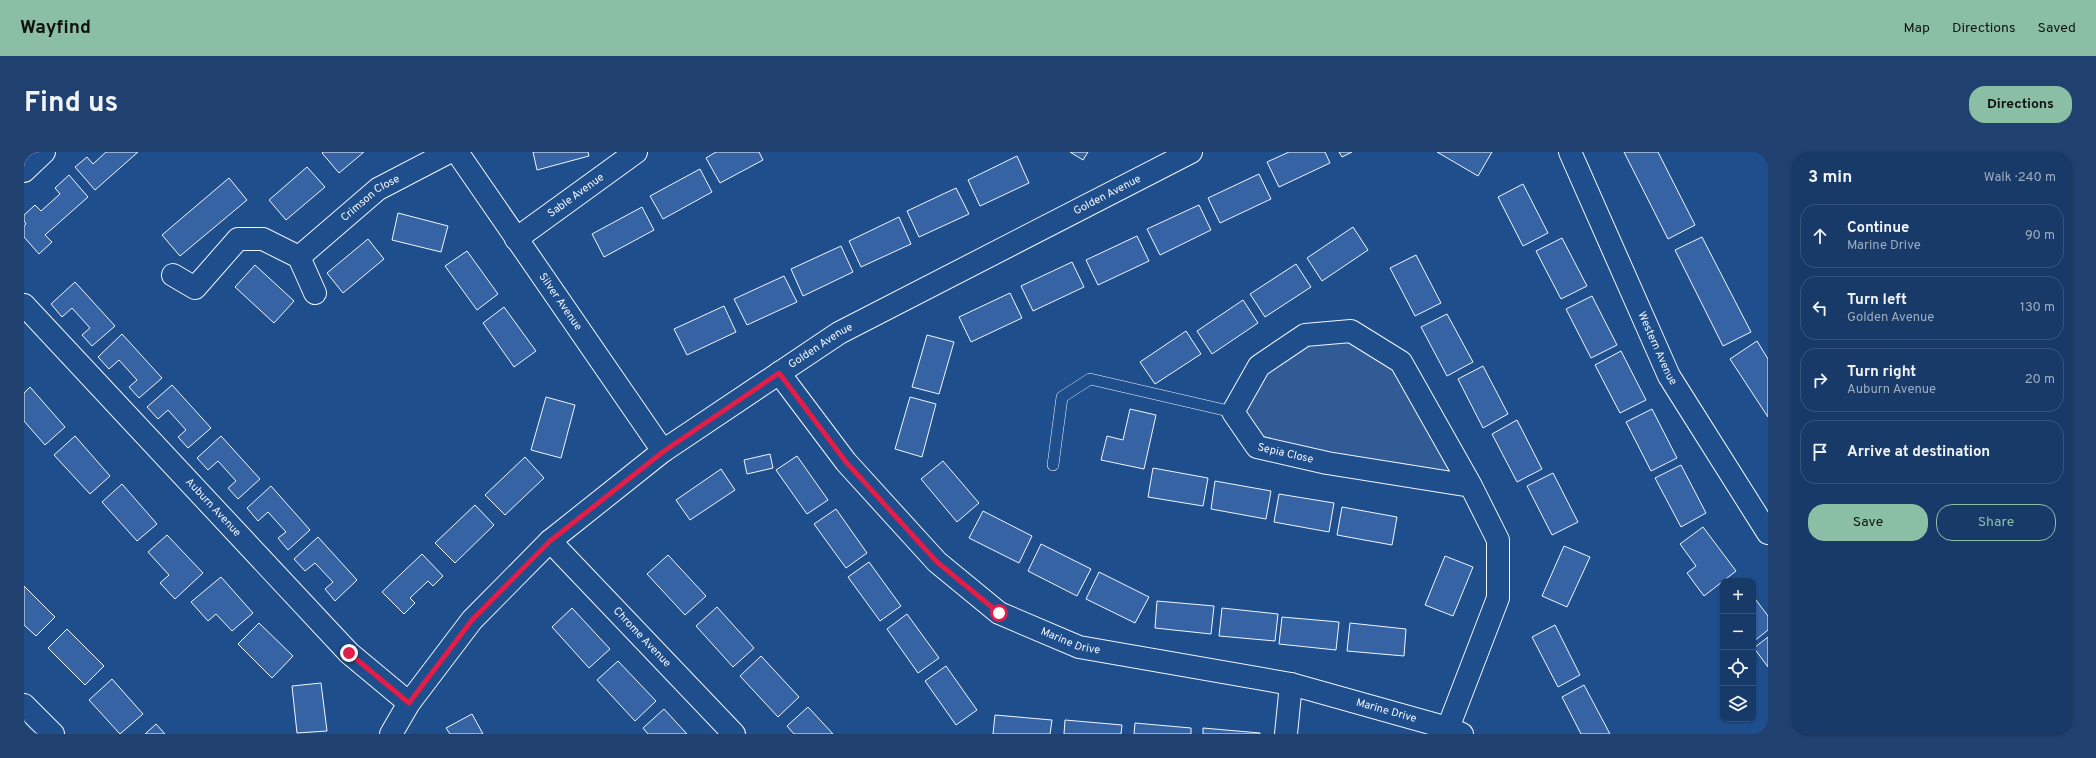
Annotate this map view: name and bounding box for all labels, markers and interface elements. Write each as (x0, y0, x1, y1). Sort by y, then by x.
text: Wayfind (20, 16, 91, 40)
text: Map (1904, 20, 1930, 37)
text: Directions (1952, 20, 2016, 37)
text: Saved (2038, 20, 2076, 37)
text: Find us (24, 86, 118, 122)
button: Directions (1969, 86, 2072, 123)
text: 3 min (1808, 167, 1852, 189)
street label: Sable Avenue (545, 170, 607, 221)
text: Walk · 240 m (1984, 170, 2056, 186)
street label: Crimson Close (338, 172, 402, 225)
street label: Golden Avenue (1071, 172, 1143, 218)
text: Continue (1847, 219, 1909, 238)
icon: ahead (1809, 225, 1831, 247)
text: 90 m (2025, 228, 2055, 244)
text: Marine Drive (1847, 238, 1921, 254)
street label: Silver Avenue (535, 270, 585, 334)
text: Turn left (1847, 291, 1907, 310)
icon: left (1809, 297, 1831, 319)
text: 130 m (2020, 300, 2055, 316)
street label: Western Avenue (1634, 310, 1680, 388)
text: Golden Avenue (1847, 310, 1934, 326)
street label: Golden Avenue (786, 320, 855, 372)
text: Turn right (1847, 363, 1916, 382)
icon: right (1809, 369, 1831, 391)
text: 20 m (2025, 372, 2055, 388)
text: Auburn Avenue (1847, 382, 1936, 398)
street label: Sepia Close (1256, 440, 1315, 467)
icon: arrive (1809, 441, 1831, 463)
text: Arrive at destination (1847, 443, 1990, 462)
street label: Auburn Avenue (182, 475, 244, 540)
button: Save (1808, 504, 1928, 541)
button: Share (1936, 504, 2056, 541)
map controls (1720, 578, 1756, 722)
button: + (1720, 578, 1756, 614)
street label: Chrome Avenue (610, 604, 674, 670)
route start (990, 604, 1008, 622)
button: − (1720, 614, 1756, 650)
street label: Marine Drive (1038, 625, 1101, 658)
route end (340, 644, 358, 662)
button: locate (1720, 650, 1756, 686)
button: layers (1720, 686, 1756, 722)
street label: Marine Drive (1354, 696, 1418, 726)

